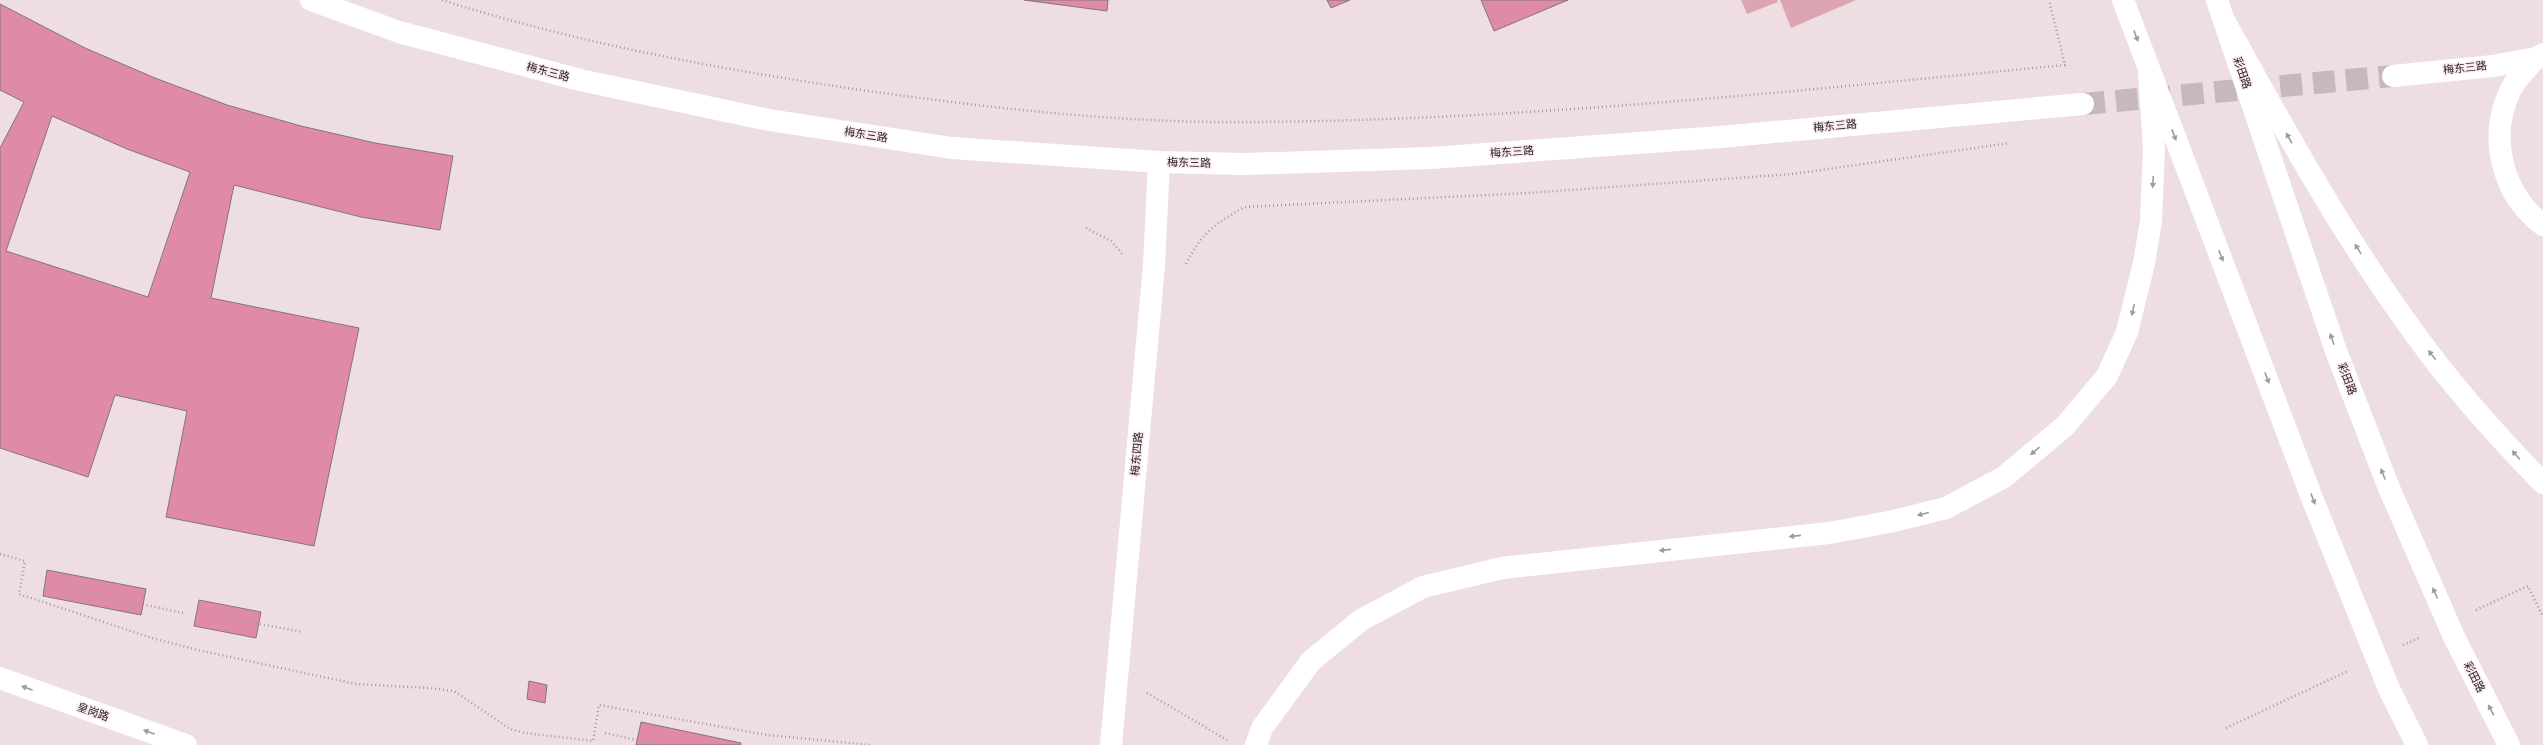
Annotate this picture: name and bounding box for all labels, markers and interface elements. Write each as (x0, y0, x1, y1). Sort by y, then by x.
one-way arrow (2134, 31, 2140, 43)
street label: 彩田路 (2230, 55, 2254, 91)
street label: 梅东三路 (2442, 59, 2488, 77)
street label: 梅东三路 (525, 60, 571, 84)
street label: 梅东三路 (1813, 118, 1857, 134)
street label: 梅东三路 (843, 125, 889, 145)
one-way arrow (2171, 130, 2177, 142)
one-way arrow (2286, 133, 2293, 144)
street label: 梅东三路 (1490, 144, 1534, 160)
street label: 梅东三路 (1167, 156, 1211, 170)
one-way arrow (2149, 176, 2156, 188)
one-way arrow (2354, 243, 2361, 255)
one-way arrow (2218, 251, 2224, 263)
one-way arrow (2129, 303, 2135, 316)
one-way arrow (2329, 333, 2335, 345)
one-way arrow (2428, 350, 2436, 361)
street label: 彩田路 (2335, 361, 2359, 397)
one-way arrow (2265, 372, 2271, 384)
street label: 梅东四路 (1129, 432, 1145, 476)
one-way arrow (2029, 447, 2040, 456)
one-way arrow (2512, 450, 2521, 459)
one-way arrow (2380, 467, 2386, 479)
one-way arrow (2310, 494, 2316, 505)
one-way arrow (1916, 511, 1928, 517)
one-way arrow (1789, 533, 1801, 540)
one-way arrow (1659, 547, 1671, 553)
one-way arrow (2432, 588, 2438, 599)
street label: 彩田路 (2461, 659, 2487, 695)
one-way arrow (21, 685, 33, 691)
street label: 皇岗路 (75, 700, 111, 724)
one-way arrow (2488, 705, 2494, 716)
one-way arrow (143, 729, 155, 735)

